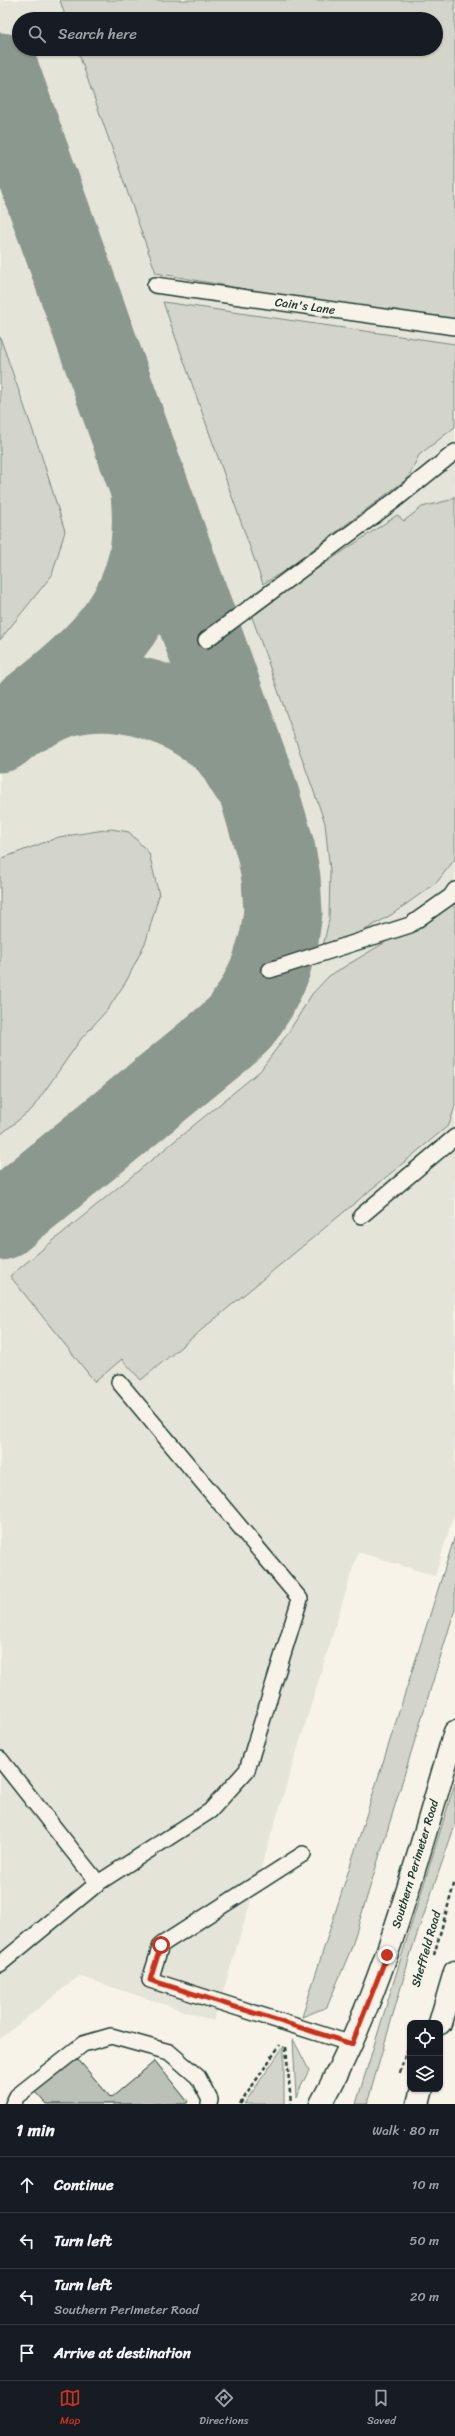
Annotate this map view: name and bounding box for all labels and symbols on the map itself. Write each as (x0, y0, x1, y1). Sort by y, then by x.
street label: Cain's Lane (273, 291, 337, 321)
street label: Southern Perimeter Road (385, 1796, 445, 1931)
street label: Sheffield Road (405, 1907, 448, 1990)
route start (152, 1936, 170, 1954)
route end (378, 1946, 396, 1964)

